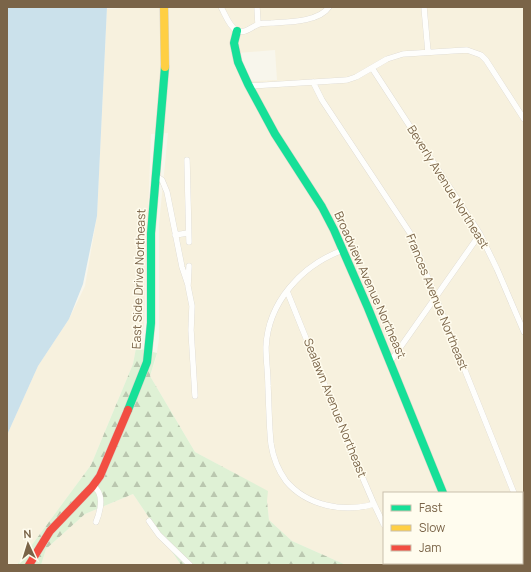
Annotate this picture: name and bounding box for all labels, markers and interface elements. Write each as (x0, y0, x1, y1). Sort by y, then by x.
street label: Beverly Avenue Northeast (403, 122, 494, 252)
street label: East Side Drive Northeast (128, 208, 149, 349)
street label: Broadview Avenue Northeast (330, 209, 411, 361)
street label: Frances Avenue Northeast (402, 231, 473, 373)
street label: Sealawn Avenue Northeast (300, 336, 371, 480)
legend (383, 492, 523, 564)
text: Fast (419, 499, 443, 516)
text: Slow (419, 519, 445, 536)
north arrow (8, 524, 48, 564)
text: N (23, 526, 32, 541)
text: Jam (419, 539, 441, 556)

